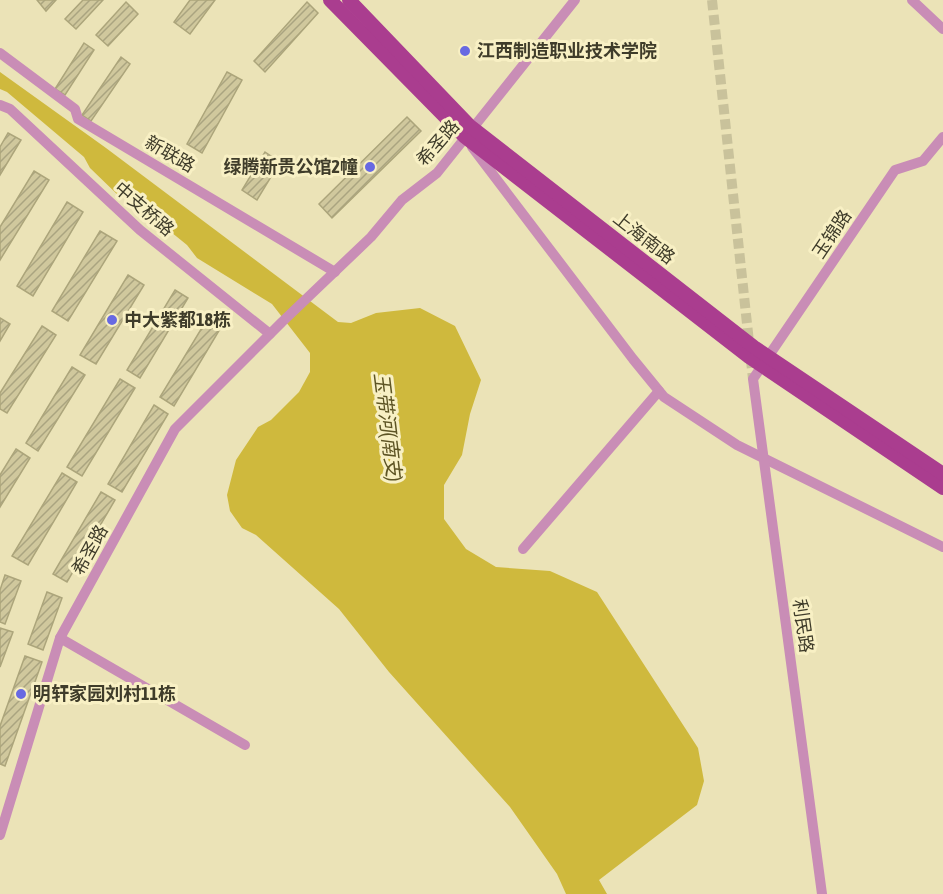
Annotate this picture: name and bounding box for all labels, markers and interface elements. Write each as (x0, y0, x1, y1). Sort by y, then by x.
place label: 江西制造职业技术学院 (477, 40, 657, 61)
marker: 江西制造职业技术学院 (458, 44, 472, 58)
street label: 希圣路 (412, 115, 463, 170)
street label: 新联路 (142, 131, 199, 176)
place label: 绿腾新贵公馆2幢 (224, 156, 358, 177)
marker: 绿腾新贵公馆2幢 (363, 160, 377, 174)
street label: 中支桥路 (110, 177, 178, 240)
street label: 玉锦路 (808, 205, 855, 262)
street label: 上海南路 (609, 207, 679, 268)
place label: 中大紫都18栋 (124, 309, 231, 330)
marker: 中大紫都18栋 (105, 313, 119, 327)
water label: 玉带河(南支) (370, 371, 407, 483)
street label: 希圣路 (67, 521, 112, 578)
street label: 利民路 (789, 598, 818, 654)
place label: 明轩家园刘村11栋 (33, 683, 176, 704)
marker: 明轩家园刘村11栋 (14, 687, 28, 701)

